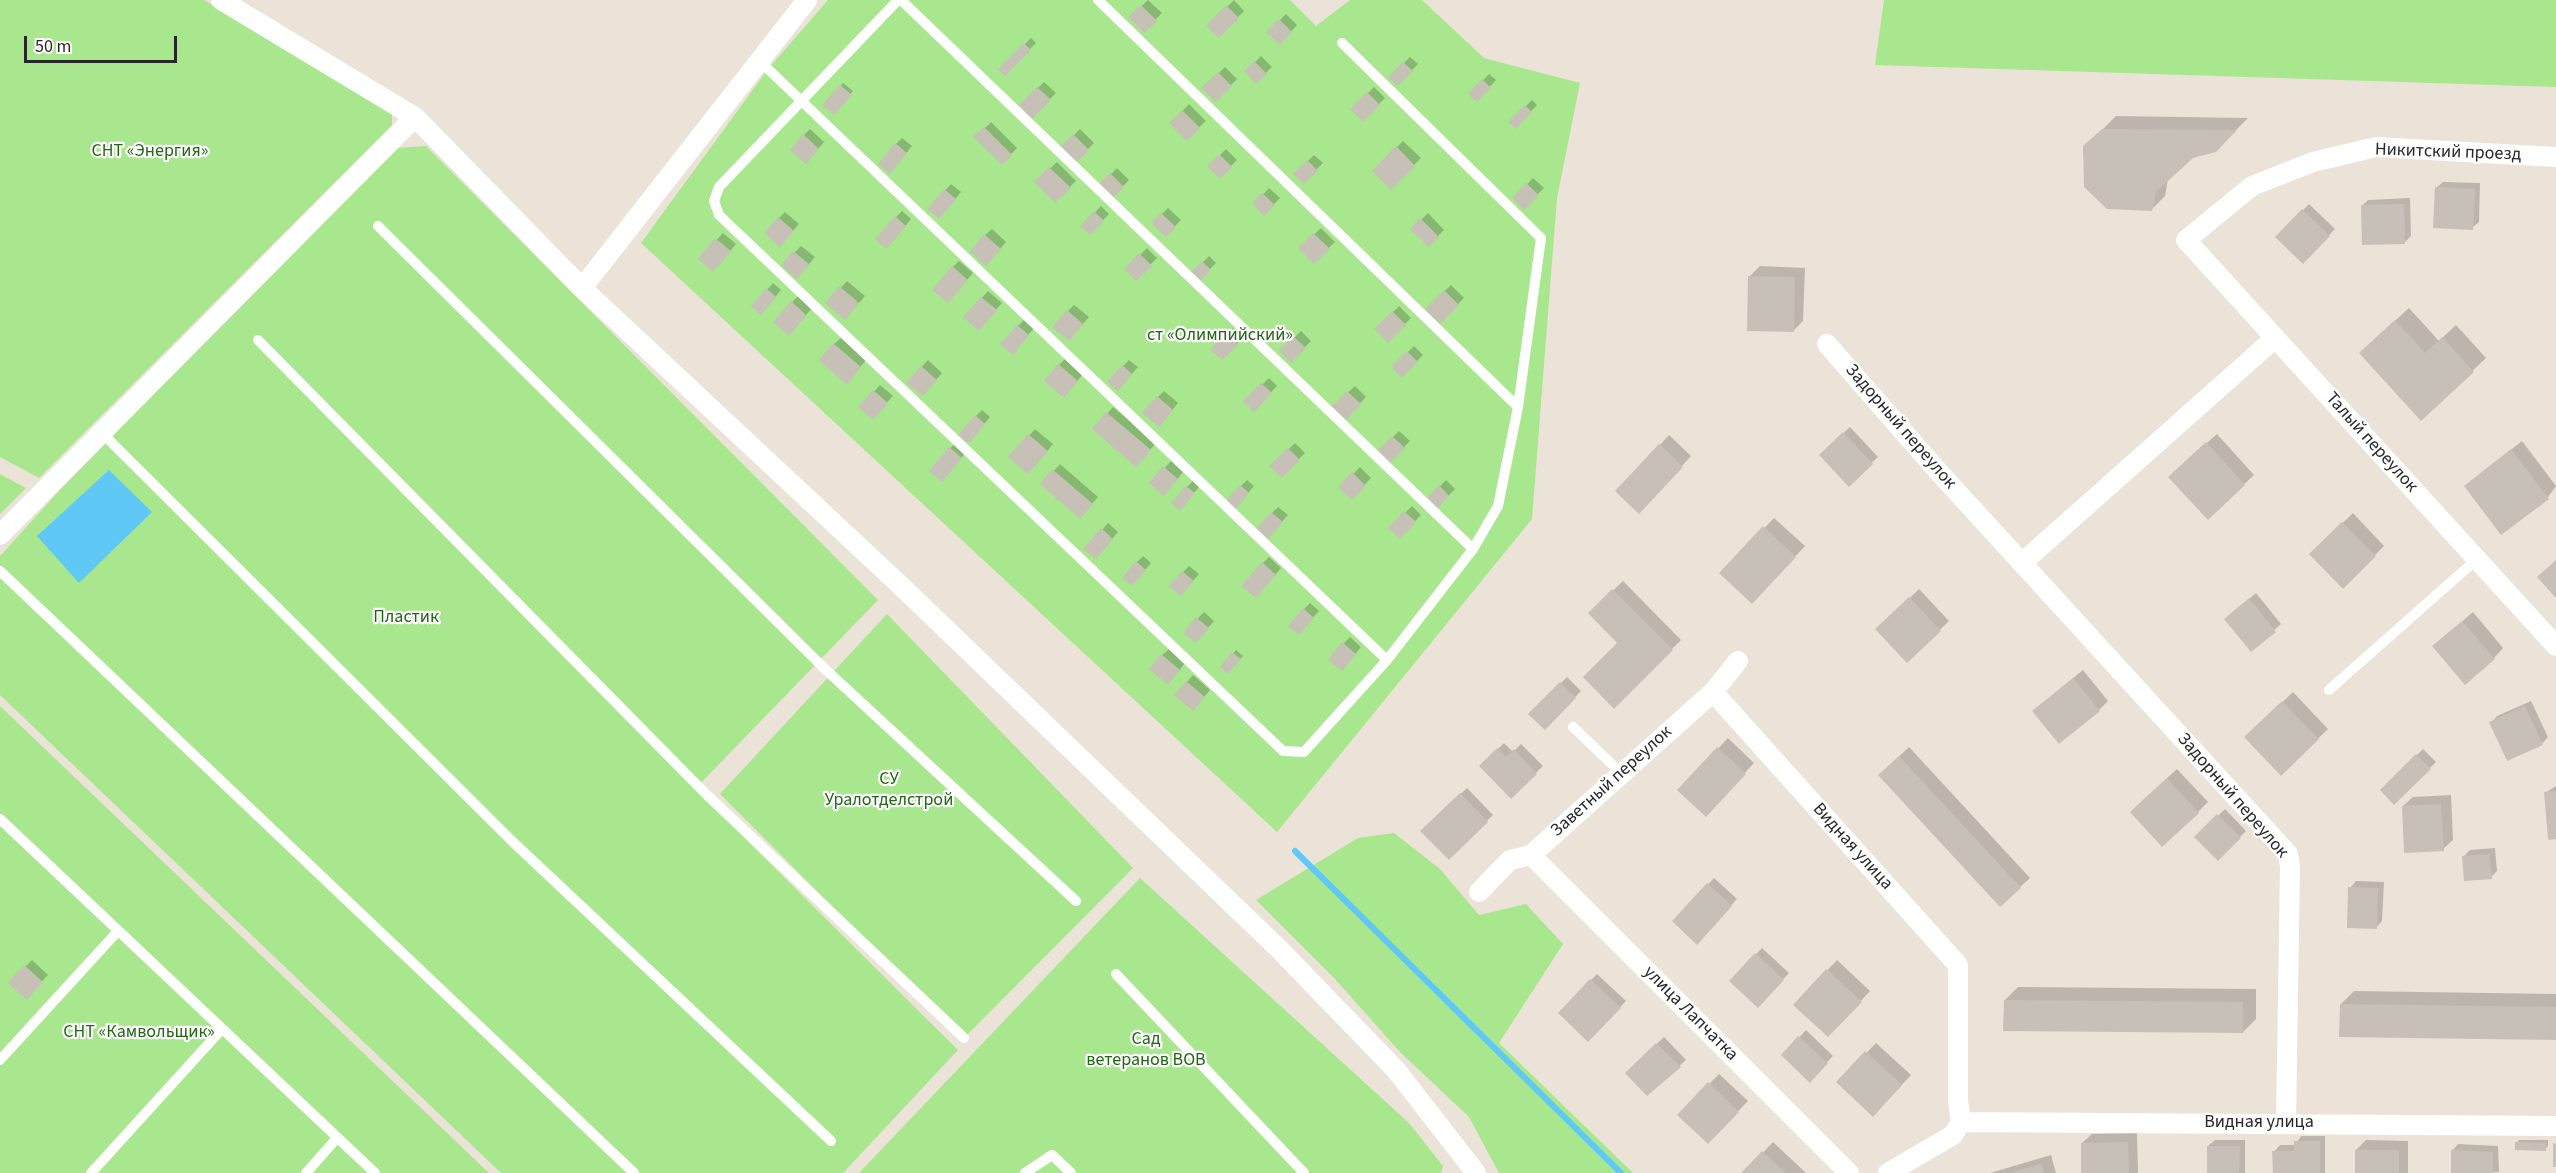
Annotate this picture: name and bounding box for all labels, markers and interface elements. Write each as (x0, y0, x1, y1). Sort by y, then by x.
scale bar (27, 24, 180, 62)
text: 50 m (35, 34, 71, 59)
street label: Никитский проезд (2374, 140, 2522, 166)
park label: СНТ «Энергия» (92, 141, 208, 163)
park label: ст «Олимпийский» (1147, 325, 1293, 347)
street label: Задорный переулок (1840, 360, 1960, 494)
street label: Талый переулок (2320, 388, 2422, 498)
park label: Пластик (373, 607, 439, 629)
street label: Заветный переулок (1547, 722, 1677, 842)
street label: Задорный переулок (2172, 729, 2292, 863)
park label: СУ Уралотделстрой (825, 769, 953, 812)
street label: Видная улица (1807, 799, 1897, 895)
street label: улица Лапчатка (1638, 962, 1742, 1066)
park label: СНТ «Камвольщик» (63, 1022, 215, 1044)
park label: Сад ветеранов ВОВ (1086, 1029, 1206, 1072)
street label: Видная улица (2204, 1112, 2314, 1134)

